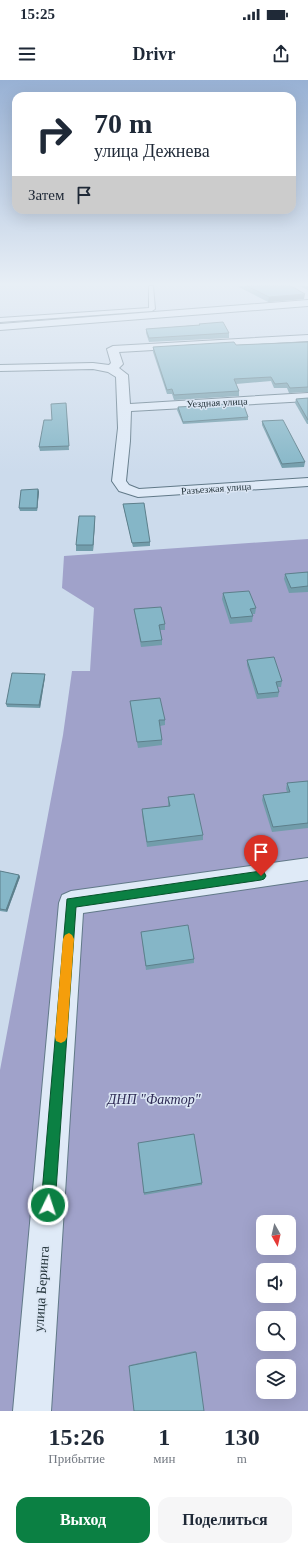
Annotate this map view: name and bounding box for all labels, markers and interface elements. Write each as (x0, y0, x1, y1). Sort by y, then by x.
text: 15:25 (20, 6, 55, 22)
icon: menu (16, 43, 38, 65)
icon: share (270, 43, 292, 65)
text: Drivr (133, 44, 175, 64)
icon: right (28, 108, 80, 160)
text: 70 m (94, 108, 152, 139)
text: улица Дежнева (94, 141, 210, 161)
icon: arrive (73, 184, 95, 206)
text: Затем (28, 187, 65, 203)
street label: Уездная улица (186, 395, 248, 410)
street label: Разъезжая улица (181, 481, 252, 496)
pin (244, 835, 278, 876)
icon: arrive (250, 841, 272, 863)
park label: ДНП "Фактор" (105, 1092, 201, 1107)
position arrow (27, 1184, 69, 1226)
north arrow (256, 1215, 296, 1255)
map controls (256, 1215, 296, 1399)
street label: улица Беринга (31, 1245, 52, 1333)
button: sound (256, 1263, 296, 1303)
button: search (256, 1311, 296, 1351)
button: layers (256, 1359, 296, 1399)
text: 15:26 (49, 1424, 105, 1450)
text: 1 (158, 1424, 170, 1450)
text: 130 (224, 1424, 260, 1450)
text: Прибытие (48, 1451, 105, 1466)
text: мин (153, 1451, 175, 1466)
text: m (237, 1451, 247, 1466)
button: Выход (16, 1497, 150, 1543)
button: Поделиться (158, 1497, 292, 1543)

